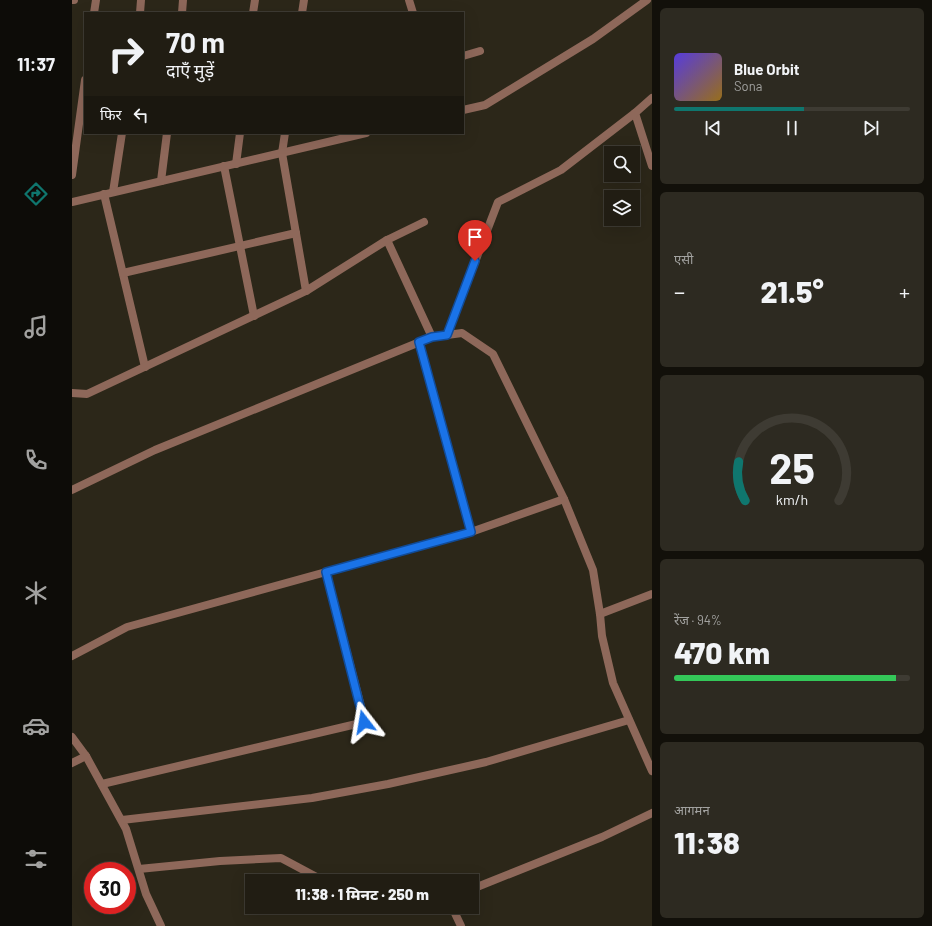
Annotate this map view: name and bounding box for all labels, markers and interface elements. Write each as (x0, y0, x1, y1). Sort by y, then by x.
text: 70 m (166, 25, 225, 59)
icon: right (100, 28, 152, 80)
text: 11:37 (17, 53, 55, 75)
text: दाएँ मुड़ें (166, 59, 214, 81)
text: Blue Orbit (734, 60, 799, 78)
text: Sona (734, 78, 762, 94)
icon: left (130, 104, 152, 126)
text: फिर (100, 105, 122, 123)
icon: previous (702, 117, 724, 139)
icon: pause (781, 117, 803, 139)
icon: next (860, 117, 882, 139)
map controls (604, 146, 640, 226)
button: search (604, 146, 640, 182)
icon: directions (22, 180, 50, 208)
button: layers (604, 190, 640, 226)
pin (458, 220, 492, 261)
icon: arrive (464, 226, 486, 248)
text: एसी (674, 251, 693, 267)
text: 21.5° (760, 273, 824, 309)
text: − (674, 278, 685, 304)
text: + (899, 278, 910, 304)
icon: music (22, 313, 50, 341)
text: 25 (769, 442, 815, 492)
icon: phone (22, 446, 50, 474)
text: km/h (776, 491, 808, 508)
icon: climate (22, 579, 50, 607)
text: रेंज · 94% (674, 612, 722, 628)
text: 470 km (674, 634, 770, 670)
position arrow (343, 701, 385, 743)
icon: car (22, 712, 50, 740)
text: आगमन (674, 802, 710, 818)
text: 11:38 (674, 824, 740, 860)
icon: filters (22, 845, 50, 873)
speed limit sign: 30 (84, 862, 136, 914)
text: 11:38 · 1 मिनट · 250 m (295, 885, 429, 903)

